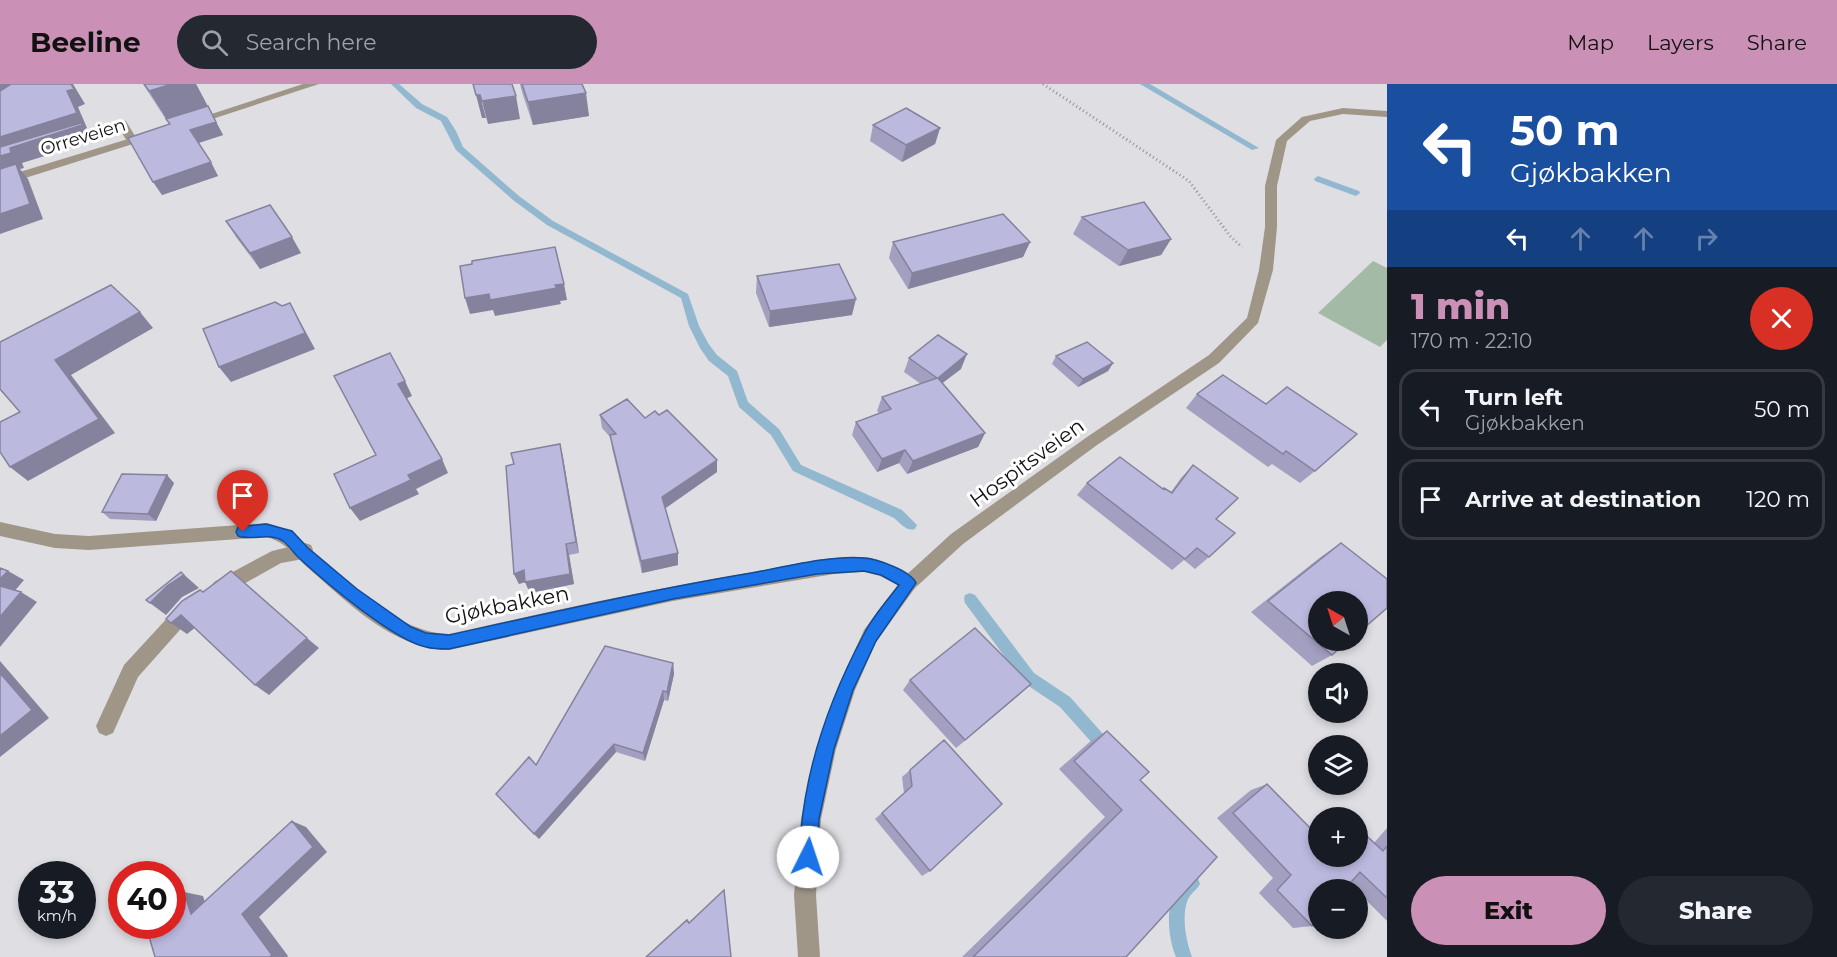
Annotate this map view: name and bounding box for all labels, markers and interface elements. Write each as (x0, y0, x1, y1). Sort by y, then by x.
search box (177, 15, 597, 69)
text: Beeline (30, 25, 141, 59)
icon: search (198, 26, 231, 59)
text: Search here (246, 29, 377, 56)
text: Map (1567, 30, 1614, 55)
text: Layers (1647, 30, 1714, 55)
text: Share (1747, 30, 1807, 55)
text: 50 m (1510, 104, 1619, 156)
icon: left (1411, 108, 1489, 186)
street label: Orreveien (38, 114, 128, 160)
text: Gjøkbakken (1510, 156, 1672, 189)
icon: left (1501, 222, 1534, 255)
icon: ahead (1564, 222, 1597, 255)
icon: ahead (1627, 222, 1660, 255)
icon: right (1690, 222, 1723, 255)
text: 1 min (1411, 284, 1510, 328)
button: close (1750, 287, 1813, 350)
text: 170 m · 22:10 (1411, 329, 1532, 353)
text: Turn left (1465, 384, 1563, 411)
icon: left (1414, 393, 1447, 426)
text: 50 m (1754, 396, 1810, 423)
text: Gjøkbakken (1465, 411, 1585, 435)
street label: Hospitsveien (965, 413, 1089, 512)
pin (217, 470, 268, 532)
icon: arrive (226, 479, 259, 512)
icon: arrive (1414, 483, 1447, 516)
text: Arrive at destination (1465, 486, 1701, 513)
text: 120 m (1746, 486, 1810, 513)
street label: Gjøkbakken (443, 580, 571, 629)
north arrow (1308, 591, 1368, 651)
map controls (1308, 591, 1368, 939)
button: sound (1308, 663, 1368, 723)
button: layers (1308, 735, 1368, 795)
button: + (1308, 807, 1368, 867)
position arrow (776, 825, 840, 889)
speed limit sign: 40 (108, 861, 186, 939)
text: 33 (39, 874, 75, 911)
button: Exit (1411, 876, 1606, 945)
button: Share (1618, 876, 1813, 945)
button: − (1308, 879, 1368, 939)
text: km/h (37, 906, 77, 925)

